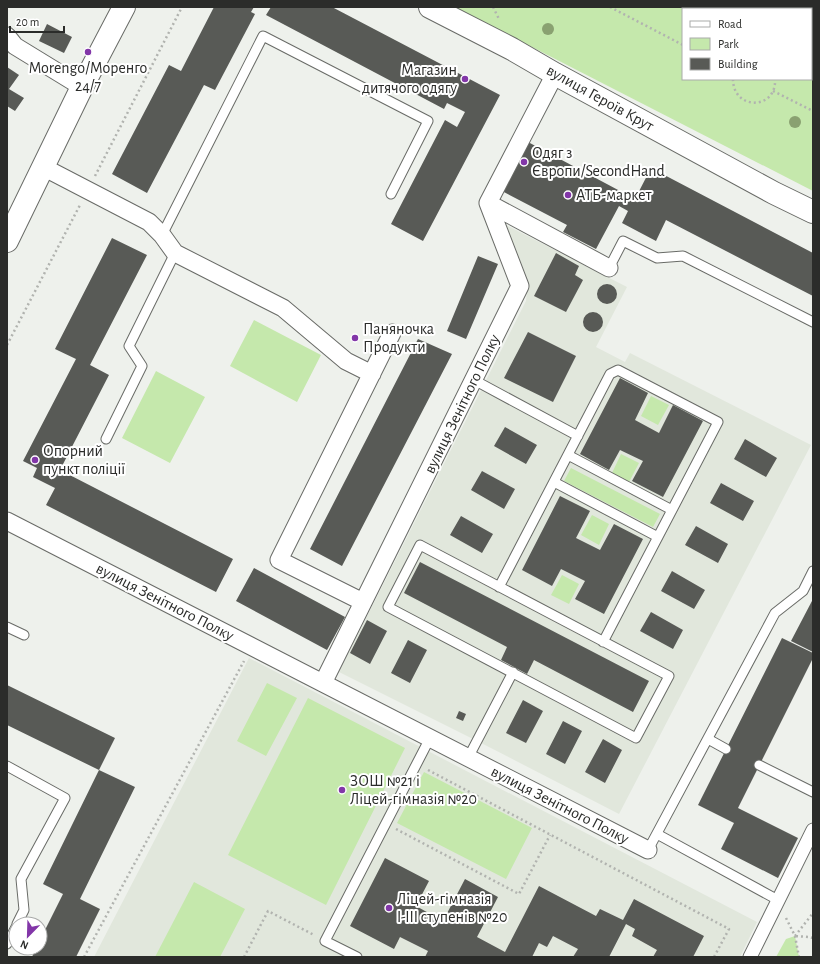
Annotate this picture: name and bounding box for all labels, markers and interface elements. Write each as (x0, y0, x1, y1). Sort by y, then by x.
scale bar (10, 8, 64, 34)
legend (682, 8, 812, 80)
text: 20 m (16, 16, 39, 28)
text: Road (718, 18, 742, 30)
text: Park (718, 38, 739, 50)
marker: Morengo/Моренго 24/7 (83, 47, 93, 57)
text: Building (718, 58, 758, 70)
place label: Morengo/Моренго 24/7 (29, 60, 147, 94)
place label: Магазин дитячого одягу (362, 62, 457, 97)
street label: вулиця Героїв Крут (543, 62, 657, 135)
marker: Магазин дитячого одягу (460, 74, 470, 84)
place label: Одяг з Європи/SecondHand (532, 145, 665, 179)
marker: Одяг з Європи/SecondHand (519, 157, 529, 167)
place label: АТБ-маркет (576, 187, 652, 203)
marker: АТБ-маркет (563, 190, 573, 200)
place label: Паняночка Продукти (363, 321, 434, 356)
street label: вулиця Зенітного Полку (421, 332, 504, 476)
marker: Паняночка Продукти (350, 333, 360, 343)
place label: Опорний пункт поліції (43, 443, 125, 478)
marker: Опорний пункт поліції (30, 455, 40, 465)
street label: вулиця Зенітного Полку (93, 560, 237, 645)
street label: вулиця Зенітного Полку (488, 763, 632, 848)
place label: ЗОШ №21 і Ліцей-гімназія №20 (350, 773, 477, 807)
marker: ЗОШ №21 і Ліцей-гімназія №20 (337, 785, 347, 795)
place label: Ліцей-гімназія I-III ступенів №20 (397, 891, 507, 926)
marker: Ліцей-гімназія I-III ступенів №20 (384, 903, 394, 913)
north arrow (8, 916, 48, 956)
text: N (19, 938, 30, 951)

